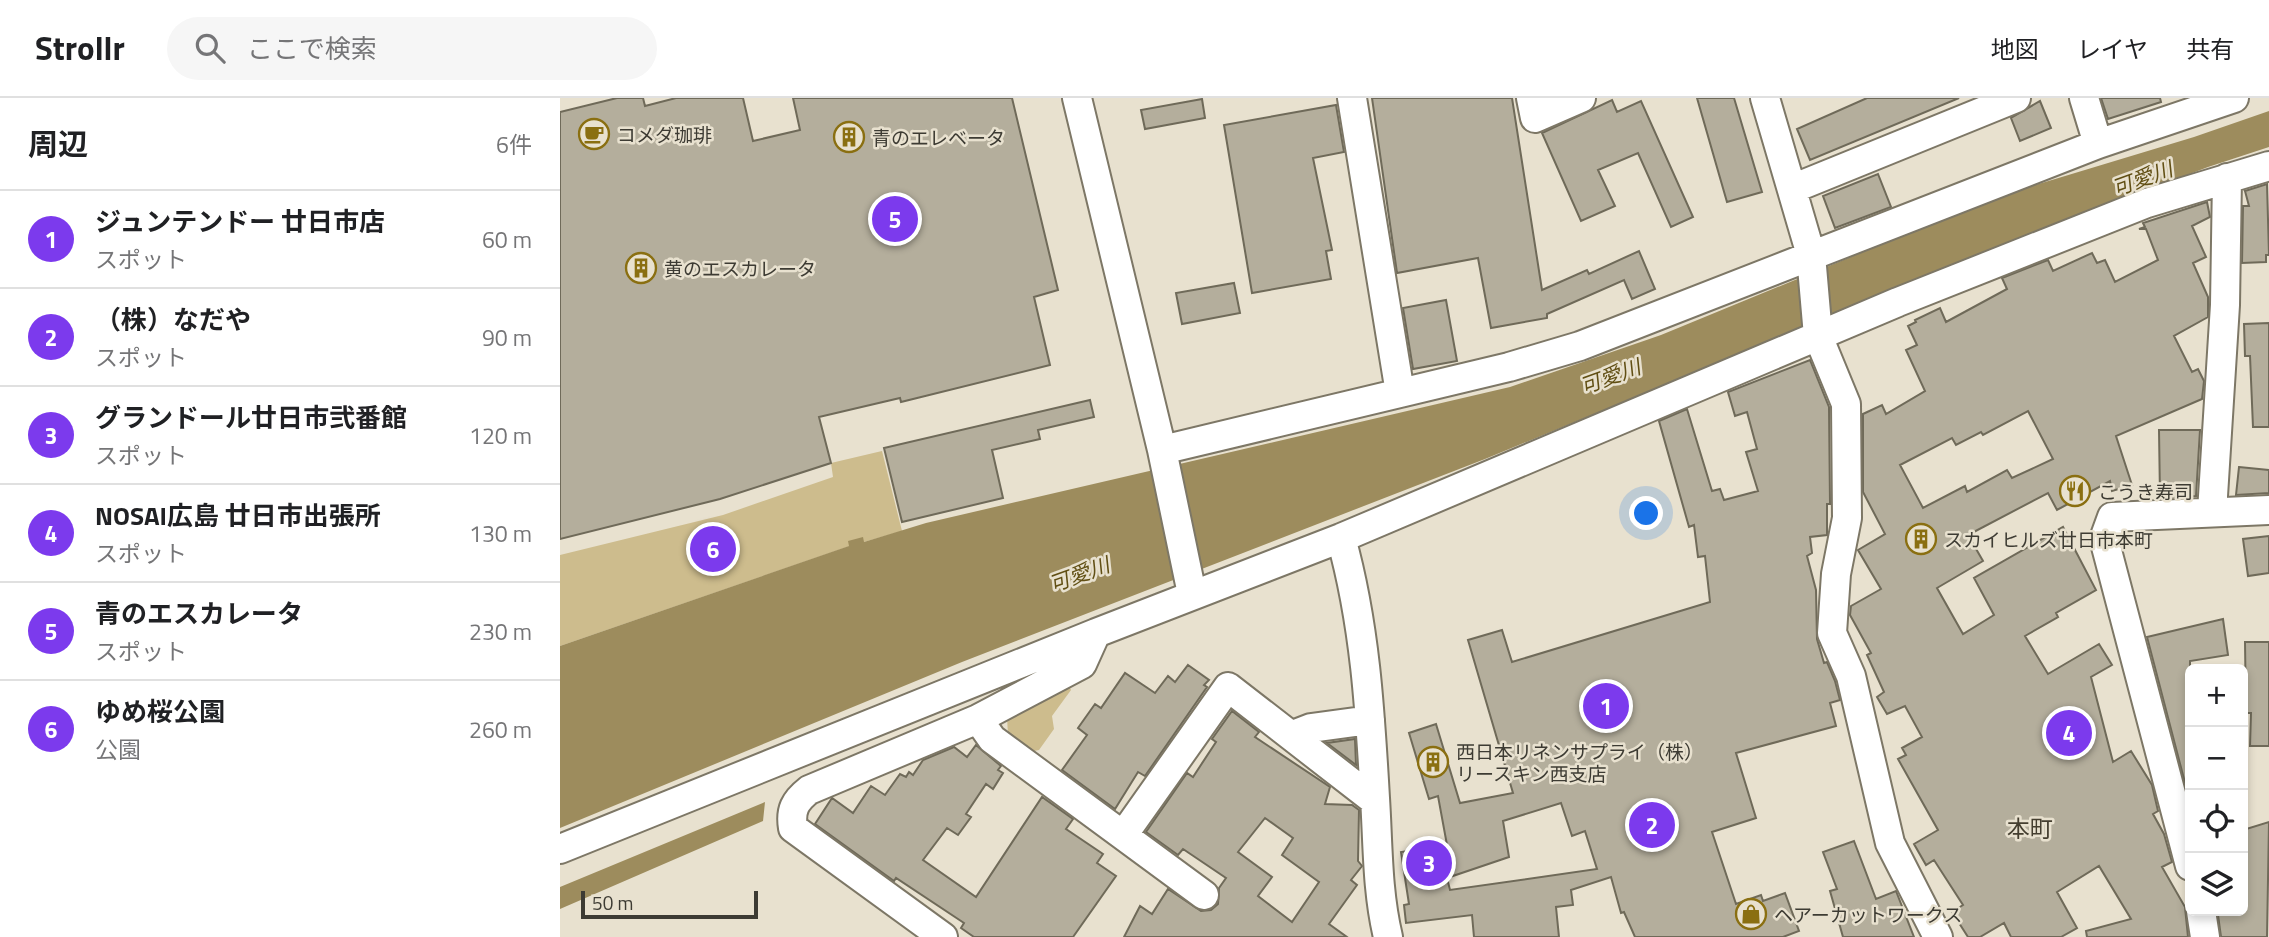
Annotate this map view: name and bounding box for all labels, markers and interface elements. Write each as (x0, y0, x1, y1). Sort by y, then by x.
search box (167, 17, 657, 80)
text: Strollr (35, 23, 125, 73)
icon: search (191, 29, 229, 67)
text: ここで検索 (247, 29, 377, 68)
text: 地図 (1991, 31, 2039, 67)
text: レイヤ (2077, 31, 2148, 67)
text: 共有 (2186, 31, 2234, 67)
cafe icon: コメダ珈琲 (577, 117, 611, 151)
place label: コメダ珈琲 (617, 120, 712, 149)
building icon: 青のエレベータ (832, 120, 866, 154)
text: 周辺 (28, 121, 88, 167)
place label: 青のエレベータ (872, 123, 1005, 152)
text: 6件 (496, 127, 532, 162)
water label: 可愛川 (2107, 152, 2179, 204)
pin: 5 (872, 193, 918, 245)
text: ジュンテンドー 廿日市店 (95, 202, 385, 241)
text: 1 (45, 222, 57, 257)
text: 60 m (482, 222, 532, 257)
text: スポット (95, 242, 187, 277)
building icon: 黄のエスカレータ (624, 251, 658, 285)
place label: 黄のエスカレータ (664, 254, 816, 283)
text: （株）なだや (95, 300, 251, 339)
text: 2 (45, 320, 57, 355)
text: 90 m (482, 320, 532, 355)
text: スポット (95, 340, 187, 375)
water label: 可愛川 (1575, 350, 1647, 402)
text: グランドール廿日市弐番館 (95, 398, 407, 437)
text: 3 (45, 418, 57, 453)
text: 120 m (469, 418, 532, 453)
text: スポット (95, 438, 187, 473)
restaurant icon: こうき寿司 (2058, 474, 2092, 508)
place label: こうき寿司 (2098, 477, 2193, 506)
text: NOSAI広島 廿日市出張所 (95, 496, 381, 535)
your location (1629, 496, 1663, 530)
text: 4 (45, 516, 57, 551)
text: 130 m (469, 516, 532, 551)
building icon: スカイヒルズ廿日市本町 (1904, 522, 1938, 556)
pin: 6 (690, 523, 736, 575)
place label: スカイヒルズ廿日市本町 (1944, 525, 2153, 554)
text: スポット (95, 536, 187, 571)
water label: 可愛川 (1044, 548, 1116, 600)
text: 青のエスカレータ (95, 594, 303, 633)
text: 5 (45, 614, 57, 649)
text: 230 m (469, 614, 532, 649)
text: スポット (95, 634, 187, 669)
map controls (2185, 664, 2248, 916)
button: + (2185, 664, 2248, 727)
pin: 1 (1583, 680, 1629, 732)
text: ゆめ桜公園 (95, 692, 225, 731)
pin: 4 (2046, 707, 2092, 759)
text: 6 (45, 712, 57, 747)
text: 260 m (469, 712, 532, 747)
button: − (2185, 727, 2248, 790)
text: 公園 (95, 732, 141, 767)
place label: 西日本リネンサプライ（株） リースキン西支店 (1456, 737, 1703, 788)
building icon: 西日本リネンサプライ（株） リースキン西支店 (1416, 745, 1450, 779)
button: locate (2185, 790, 2248, 853)
pin: 2 (1629, 799, 1675, 851)
district label: 本町 (2007, 811, 2053, 846)
pin: 3 (1406, 837, 1452, 889)
button: layers (2185, 853, 2248, 916)
scale bar (581, 888, 758, 920)
text: 50 m (592, 888, 633, 917)
shop icon: ヘアーカットワークス (1734, 897, 1768, 931)
place label: ヘアーカットワークス (1774, 900, 1962, 929)

